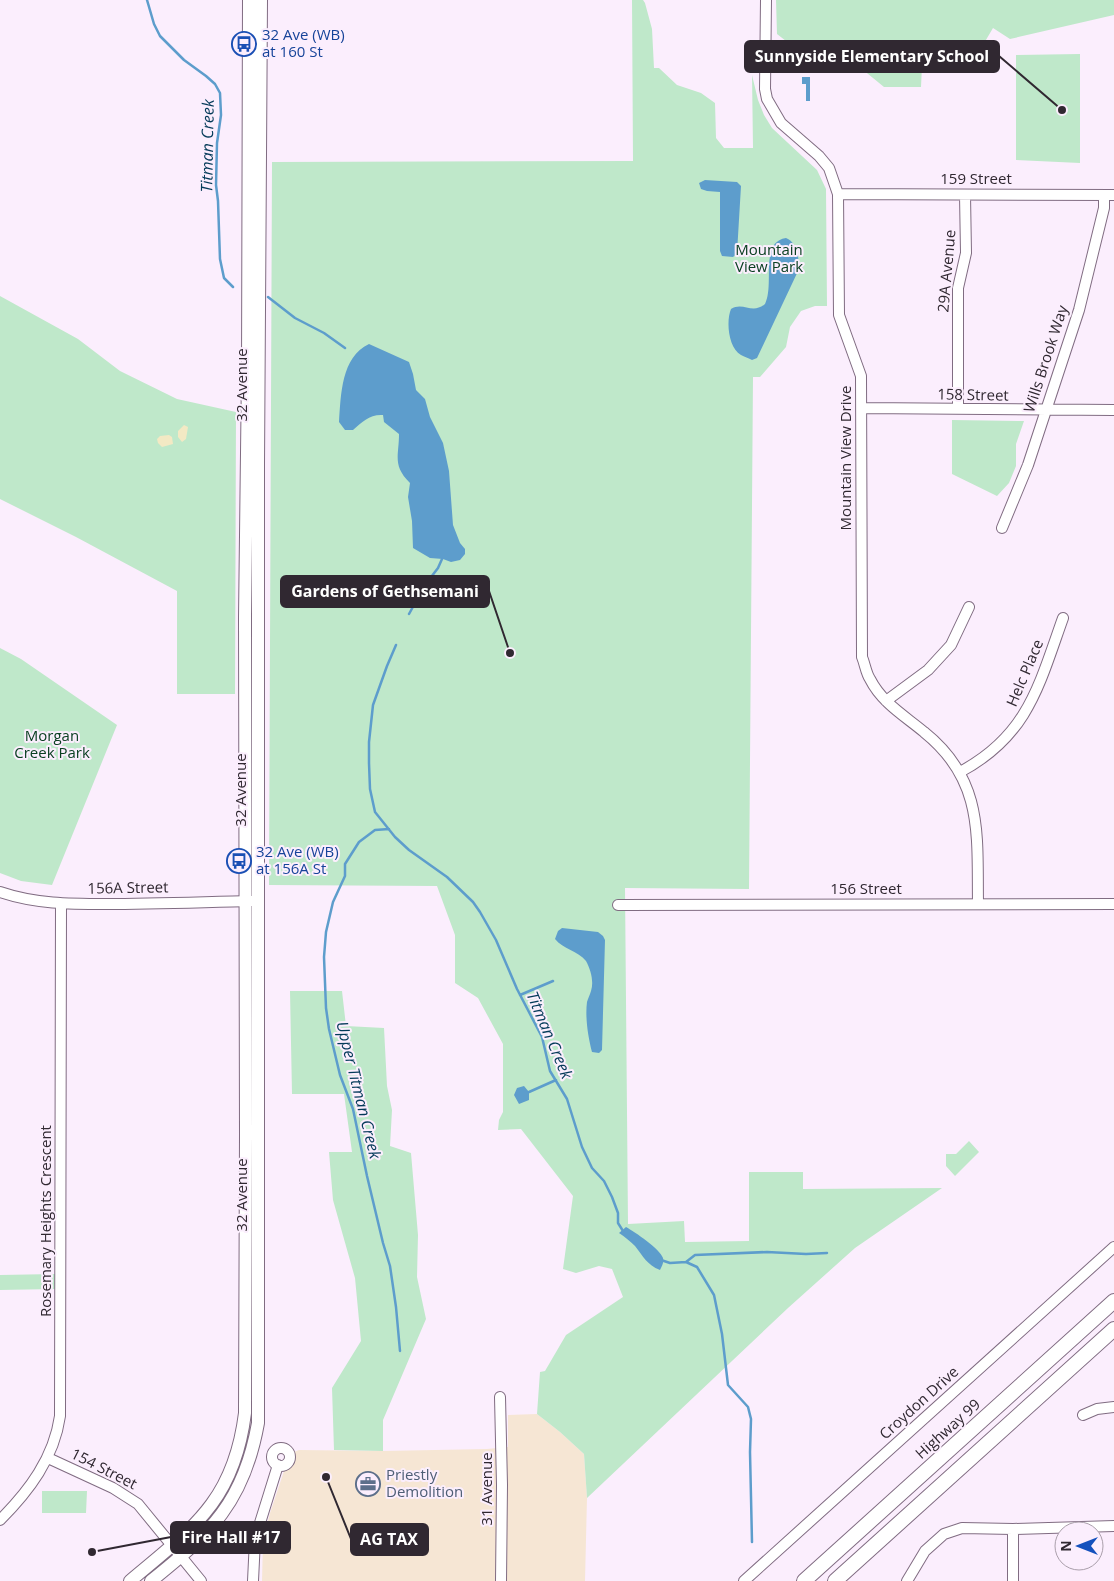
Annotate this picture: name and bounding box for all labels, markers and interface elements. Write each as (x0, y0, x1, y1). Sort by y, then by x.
place label: 32 Ave (WB) at 160 St (262, 24, 345, 61)
bus stop icon: 32 Ave (WB) at 160 St (231, 31, 257, 57)
callout: Sunnyside Elementary School (745, 41, 999, 72)
text: Sunnyside Elementary School (755, 45, 989, 67)
water label: Titman Creek (195, 98, 219, 193)
street label: 159 Street (940, 168, 1012, 188)
street label: 29A Avenue (932, 229, 960, 313)
park label: Mountain View Park (735, 239, 803, 276)
street label: Wills Brook Way (1018, 302, 1072, 415)
street label: 32 Avenue (231, 348, 251, 422)
street label: 158 Street (937, 383, 1009, 405)
street label: Mountain View Drive (835, 386, 855, 530)
callout: Gardens of Gethsemani (281, 576, 489, 607)
text: Gardens of Gethsemani (291, 580, 479, 602)
street label: Helc Place (1001, 636, 1047, 709)
park label: Morgan Creek Park (14, 725, 90, 762)
street label: 32 Avenue (230, 753, 250, 827)
place label: 32 Ave (WB) at 156A St (256, 841, 339, 878)
bus stop icon: 32 Ave (WB) at 156A St (226, 848, 252, 874)
street label: 156A Street (87, 876, 169, 898)
street label: 156 Street (830, 878, 902, 898)
water label: Titman Creek (522, 988, 579, 1083)
water label: Upper Titman Creek (331, 1019, 387, 1162)
street label: Rosemary Heights Crescent (35, 1125, 55, 1317)
street label: 32 Avenue (231, 1158, 251, 1232)
street label: Croydon Drive (874, 1361, 962, 1443)
street label: Highway 99 (911, 1394, 984, 1463)
street label: 154 Street (68, 1443, 141, 1493)
street label: 31 Avenue (476, 1452, 496, 1526)
place label: Priestly Demolition (386, 1464, 463, 1501)
office icon: Priestly Demolition (355, 1471, 381, 1497)
north arrow (1054, 1521, 1104, 1571)
callout: Fire Hall #17 (171, 1522, 290, 1553)
callout: AG TAX (351, 1524, 428, 1555)
text: Fire Hall #17 (182, 1526, 281, 1548)
text: AG TAX (360, 1528, 418, 1550)
text: N (1056, 1540, 1075, 1552)

